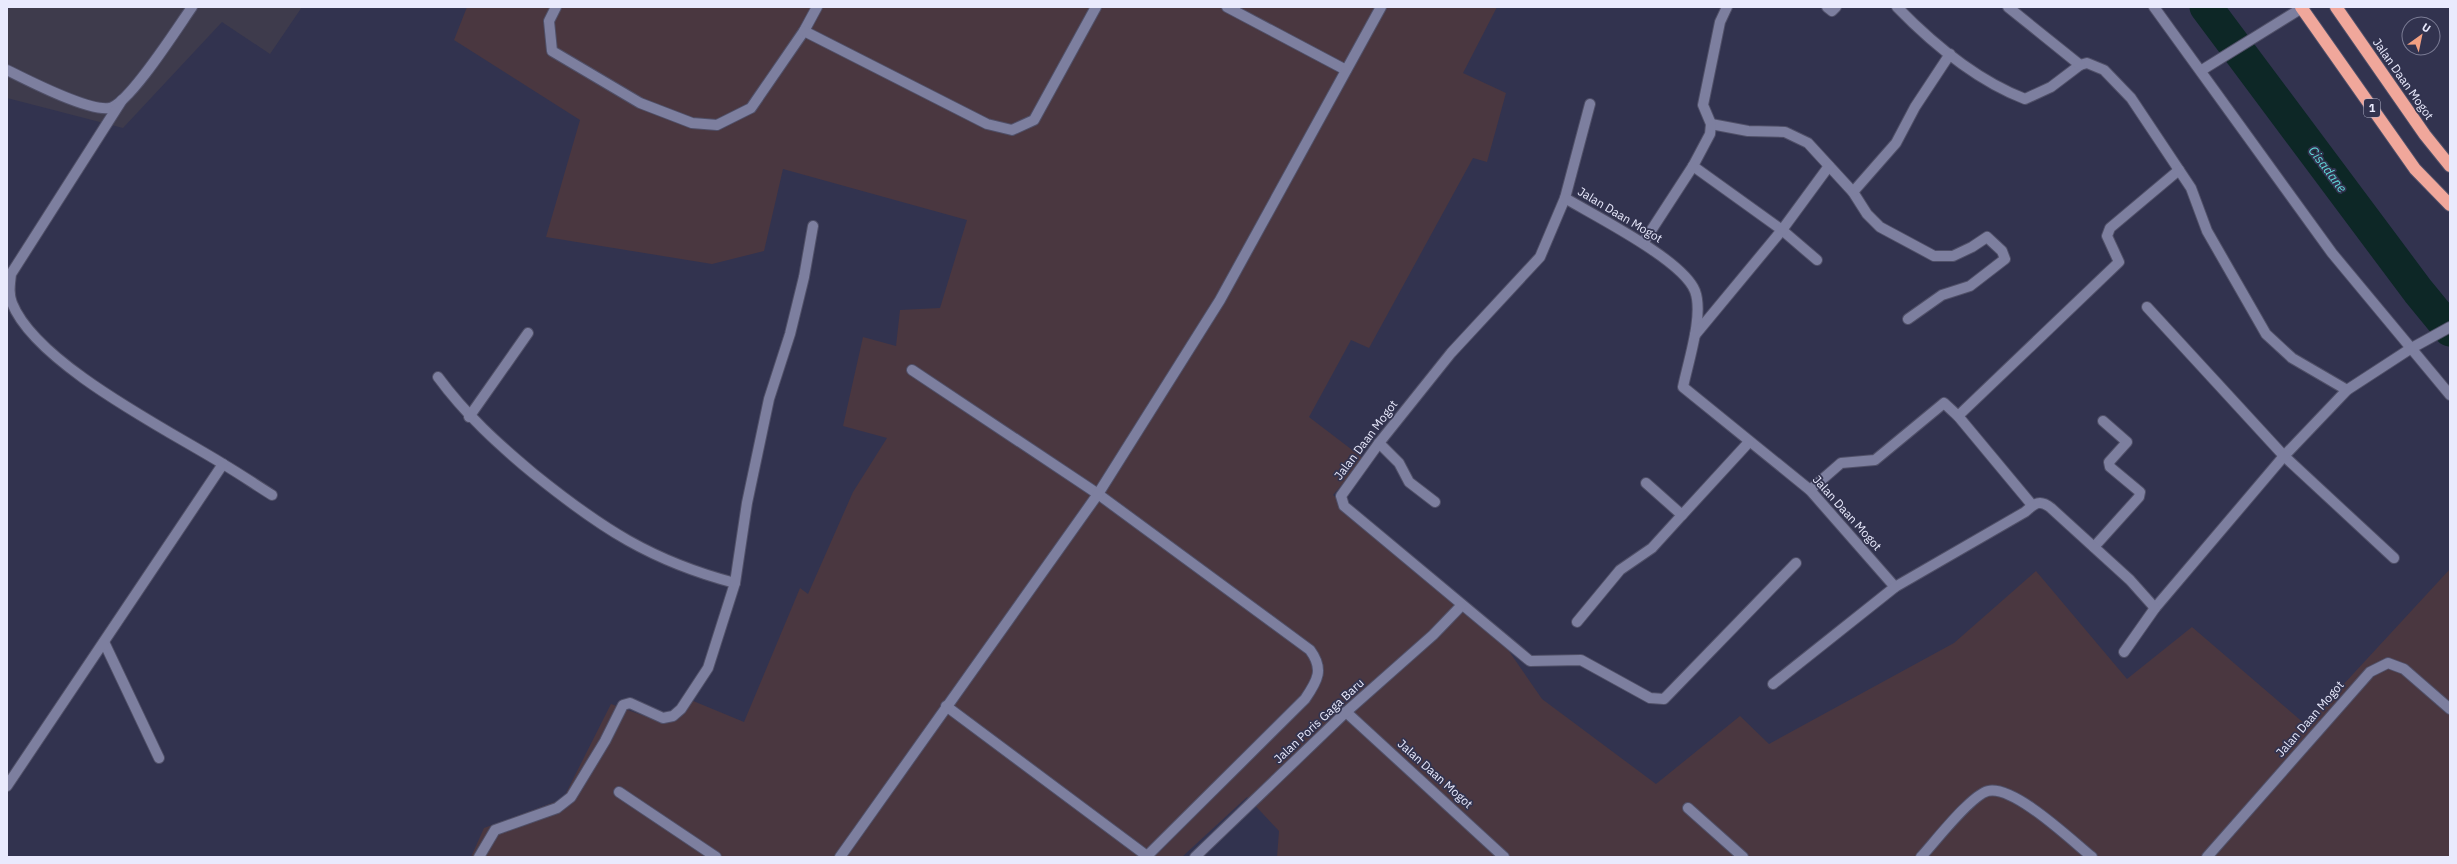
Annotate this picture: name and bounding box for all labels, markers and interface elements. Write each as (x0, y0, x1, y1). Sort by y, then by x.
north arrow (2401, 16, 2441, 56)
text: U (2419, 20, 2433, 36)
street label: Jalan Daan Mogot (2370, 35, 2437, 122)
road number: 1 (2364, 99, 2380, 117)
water label: Cisadane (2305, 143, 2351, 196)
street label: Jalan Daan Mogot (1575, 183, 1665, 246)
street label: Jalan Daan Mogot (1331, 397, 1400, 483)
street label: Jalan Daan Mogot (1810, 472, 1885, 553)
street label: Jalan Poris Gaga Baru (1271, 675, 1367, 766)
street label: Jalan Daan Mogot (2272, 678, 2347, 760)
street label: Jalan Daan Mogot (1395, 736, 1476, 811)

